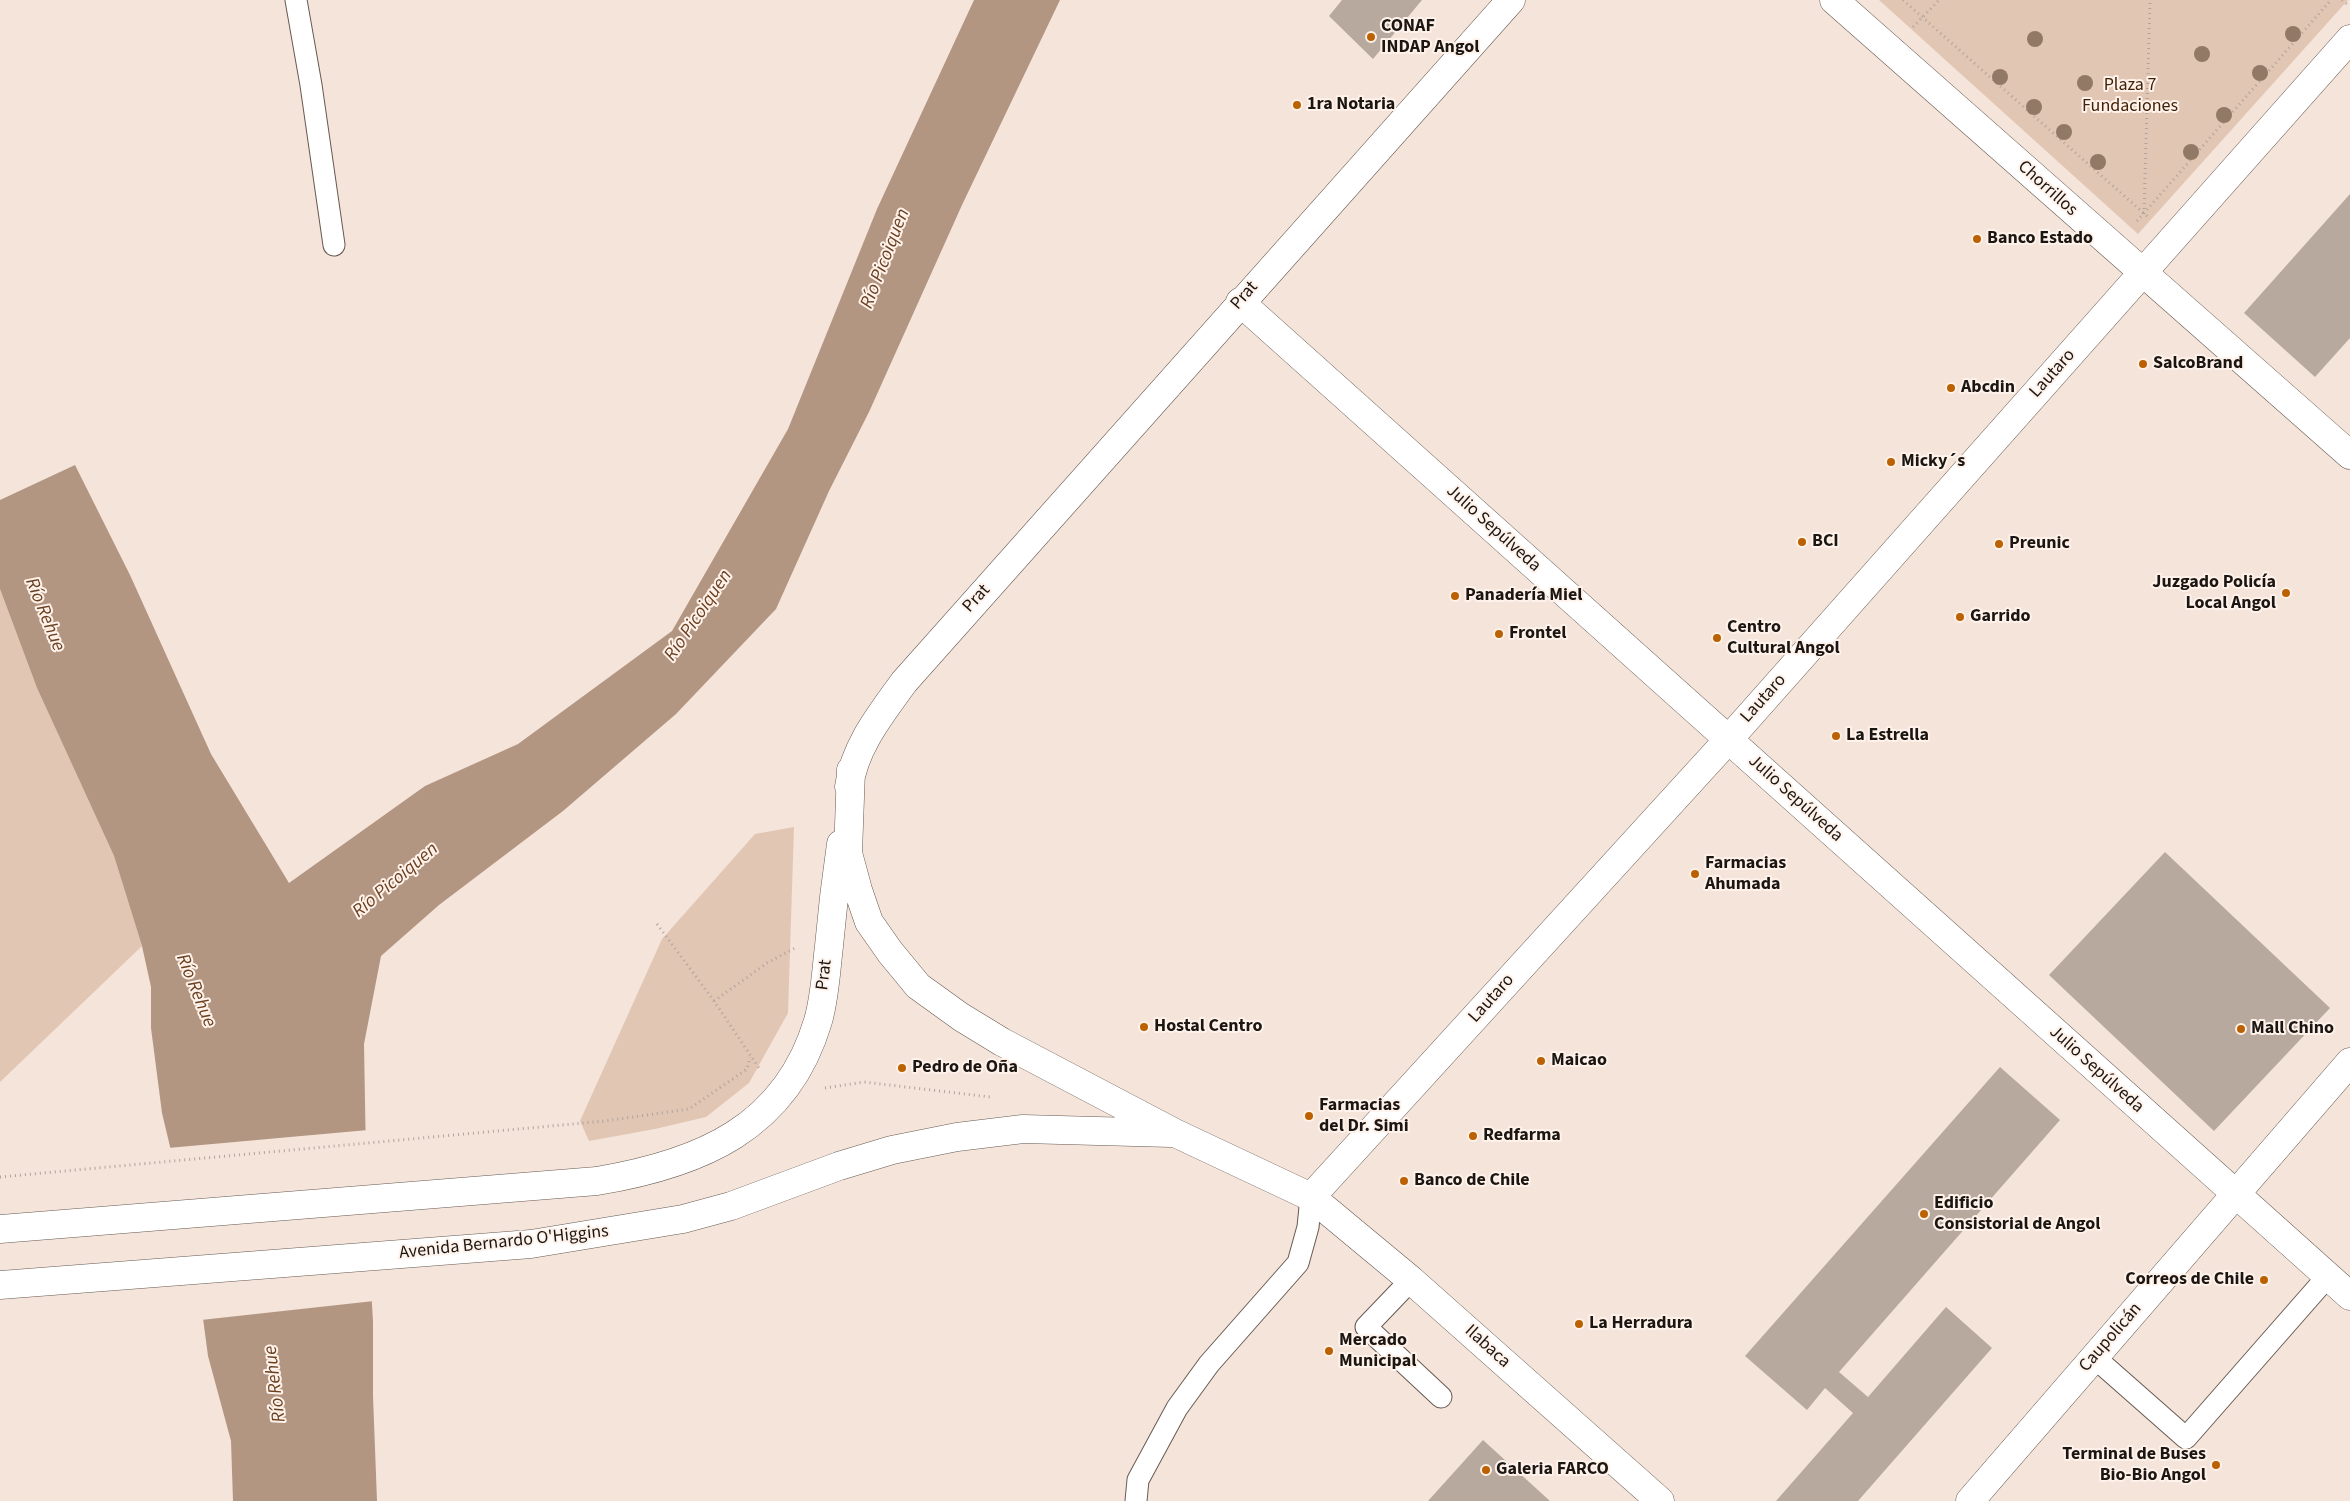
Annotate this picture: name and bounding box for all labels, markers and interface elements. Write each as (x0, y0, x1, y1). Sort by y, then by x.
place label: CONAF INDAP Angol (1381, 16, 1479, 58)
marker: CONAF INDAP Angol (1365, 31, 1377, 43)
park label: Plaza 7 Fundaciones (2082, 75, 2178, 118)
place label: 1ra Notaria (1307, 94, 1395, 116)
marker: 1ra Notaria (1291, 99, 1303, 111)
street label: Chorrillos (2013, 156, 2081, 222)
water label: Río Picoiquen (857, 206, 915, 312)
place label: Banco Estado (1987, 228, 2093, 250)
marker: Banco Estado (1971, 233, 1983, 245)
street label: Prat (1227, 277, 1263, 315)
street label: Lautaro (2025, 345, 2081, 403)
place label: SalcoBrand (2153, 353, 2243, 375)
marker: SalcoBrand (2137, 358, 2149, 370)
place label: Abcdin (1961, 377, 2015, 399)
marker: Abcdin (1945, 382, 1957, 394)
place label: Micky´s (1901, 451, 1965, 473)
marker: Micky´s (1885, 456, 1897, 468)
street label: Julio Sepúlveda (1441, 481, 1545, 577)
place label: BCI (1812, 531, 1839, 553)
place label: Preunic (2009, 533, 2070, 555)
marker: BCI (1796, 536, 1808, 548)
marker: Preunic (1993, 538, 2005, 550)
water label: Río Picoiquen (660, 566, 738, 666)
place label: Juzgado Policía Local Angol (2152, 572, 2276, 614)
water label: Río Rehue (19, 575, 69, 655)
street label: Prat (959, 580, 995, 618)
place label: Panadería Miel (1465, 585, 1582, 607)
marker: Juzgado Policía Local Angol (2280, 587, 2292, 599)
marker: Panadería Miel (1449, 590, 1461, 602)
place label: Garrido (1970, 606, 2031, 628)
marker: Garrido (1954, 611, 1966, 623)
place label: Centro Cultural Angol (1727, 617, 1840, 660)
place label: Frontel (1509, 623, 1566, 645)
marker: Frontel (1493, 628, 1505, 640)
marker: Centro Cultural Angol (1711, 632, 1723, 644)
street label: Lautaro (1736, 670, 1792, 728)
place label: La Estrella (1846, 725, 1929, 747)
marker: La Estrella (1830, 730, 1842, 742)
street label: Julio Sepúlveda (1743, 751, 1847, 847)
water label: Río Picoiquen (348, 839, 444, 923)
place label: Farmacias Ahumada (1705, 853, 1786, 896)
marker: Farmacias Ahumada (1689, 868, 1701, 880)
water label: Río Rehue (170, 951, 220, 1031)
street label: Prat (812, 958, 838, 992)
street label: Lautaro (1464, 970, 1520, 1028)
place label: Hostal Centro (1154, 1016, 1262, 1038)
place label: Mall Chino (2251, 1018, 2334, 1040)
marker: Hostal Centro (1138, 1021, 1150, 1033)
street label: Julio Sepúlveda (2044, 1022, 2148, 1118)
marker: Mall Chino (2235, 1023, 2247, 1035)
place label: Maicao (1551, 1050, 1607, 1072)
marker: Maicao (1535, 1055, 1547, 1067)
place label: Pedro de Oña (912, 1057, 1018, 1079)
marker: Pedro de Oña (896, 1062, 908, 1074)
place label: Farmacias del Dr. Simi (1319, 1095, 1409, 1138)
marker: Farmacias del Dr. Simi (1303, 1110, 1315, 1122)
place label: Redfarma (1483, 1125, 1561, 1147)
marker: Redfarma (1467, 1130, 1479, 1142)
place label: Banco de Chile (1414, 1170, 1530, 1192)
marker: Banco de Chile (1398, 1175, 1410, 1187)
place label: Edificio Consistorial de Angol (1934, 1193, 2101, 1236)
marker: Edificio Consistorial de Angol (1918, 1208, 1930, 1220)
street label: Avenida Bernardo O'Higgins (398, 1221, 610, 1265)
place label: Correos de Chile (2125, 1269, 2254, 1291)
marker: Correos de Chile (2258, 1274, 2270, 1286)
street label: Caupolicán (2075, 1299, 2147, 1377)
place label: La Herradura (1589, 1313, 1693, 1335)
marker: La Herradura (1573, 1318, 1585, 1330)
street label: Ilabaca (1460, 1321, 1514, 1373)
place label: Mercado Municipal (1339, 1330, 1416, 1372)
water label: Río Rehue (260, 1344, 292, 1424)
marker: Mercado Municipal (1323, 1345, 1335, 1357)
place label: Terminal de Buses Bio-Bio Angol (2062, 1444, 2206, 1486)
place label: Galeria FARCO (1496, 1459, 1609, 1481)
marker: Terminal de Buses Bio-Bio Angol (2210, 1459, 2222, 1471)
marker: Galeria FARCO (1480, 1464, 1492, 1476)

